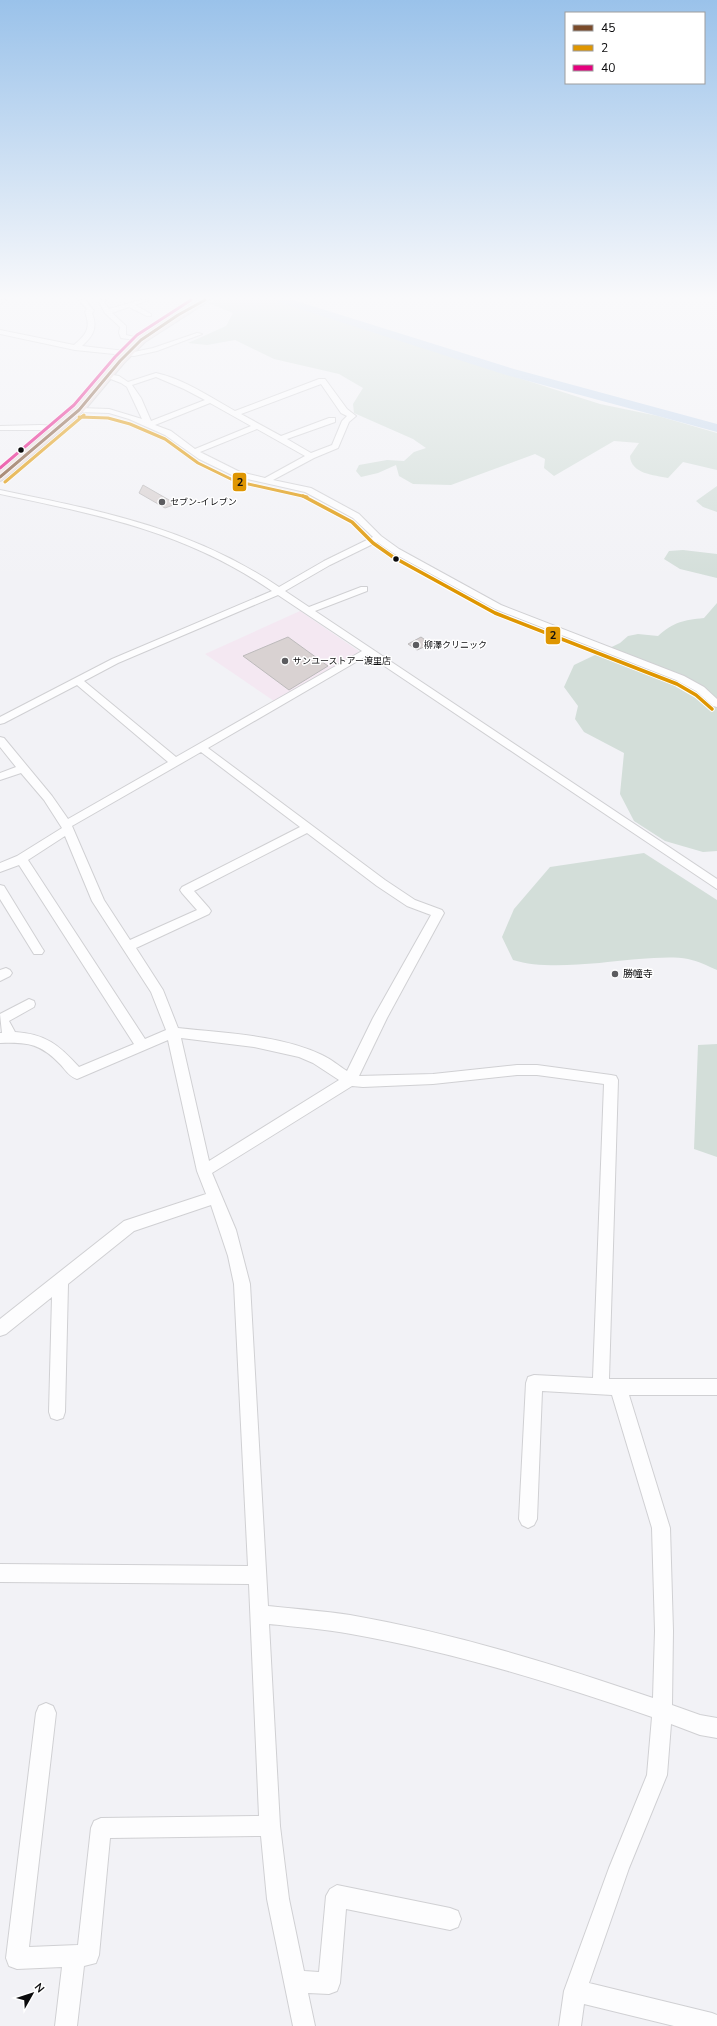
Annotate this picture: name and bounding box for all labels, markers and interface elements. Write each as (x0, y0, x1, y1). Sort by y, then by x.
legend (565, 12, 705, 84)
text: 45 (601, 20, 615, 36)
text: 2 (601, 40, 608, 56)
text: 40 (601, 60, 615, 76)
unlabelled marker (16, 445, 26, 455)
line badge: 2 (232, 472, 247, 492)
text: 2 (237, 475, 244, 490)
place label: セブン-イレブン (170, 496, 237, 508)
marker: セブン-イレブン (157, 497, 167, 507)
unlabelled marker (391, 554, 401, 564)
line badge: 2 (545, 626, 561, 645)
text: 2 (550, 628, 557, 643)
place label: 柳澤クリニック (424, 639, 487, 651)
marker: 柳澤クリニック (411, 640, 421, 650)
place label: サンユーストアー渡里店 (293, 655, 391, 667)
marker: サンユーストアー渡里店 (280, 656, 290, 666)
place label: 勝幢寺 (623, 967, 653, 981)
marker: 勝幢寺 (610, 969, 620, 979)
north arrow (12, 1974, 52, 2014)
text: N (31, 1980, 48, 1996)

